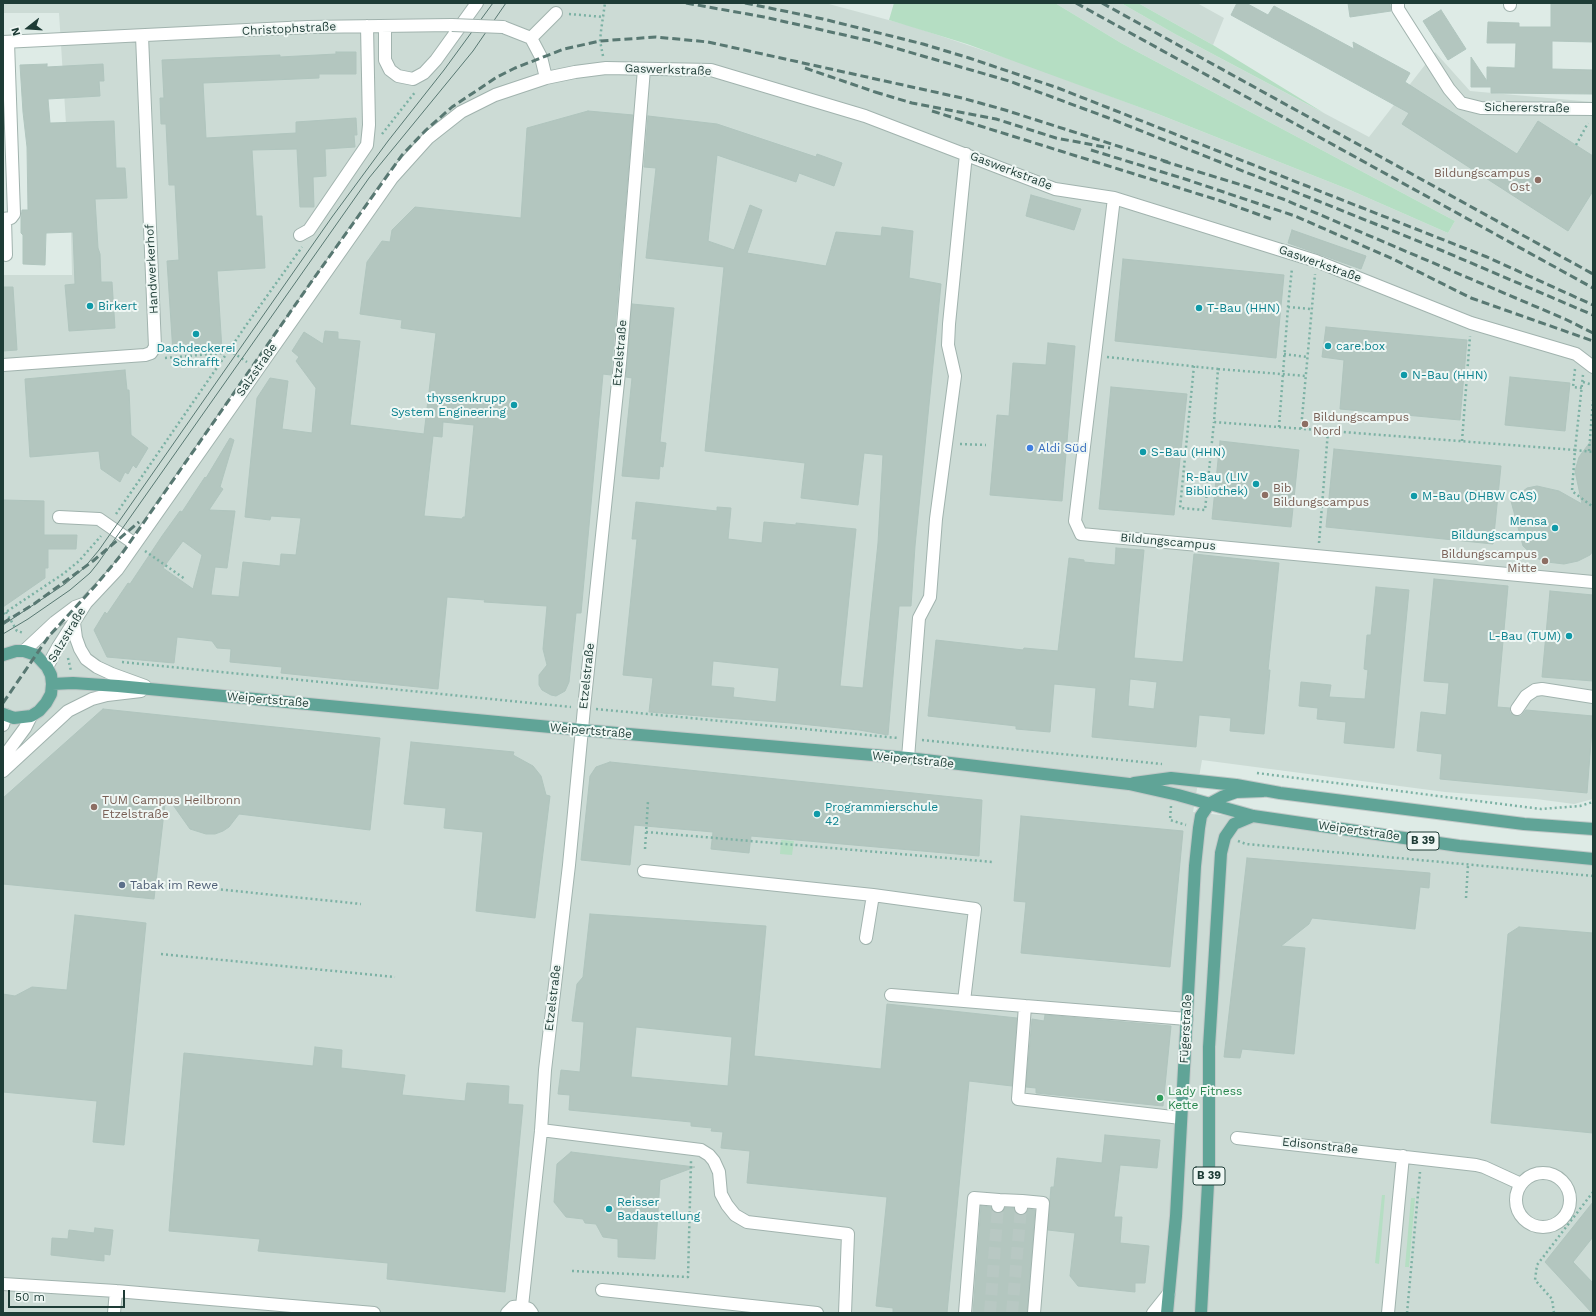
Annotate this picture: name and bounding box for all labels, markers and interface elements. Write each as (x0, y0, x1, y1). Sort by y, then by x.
north arrow (8, 8, 48, 48)
street label: Christophstraße (241, 19, 337, 39)
text: N (9, 26, 23, 37)
street label: Gaswerkstraße (624, 61, 712, 79)
street label: Sichererstraße (1484, 100, 1570, 116)
street label: Gaswerkstraße (968, 149, 1054, 193)
place label: Bildungscampus Ost (1434, 166, 1530, 194)
marker: Bildungscampus Ost (1533, 175, 1543, 185)
street label: Handwerkerhof (142, 224, 162, 314)
street label: Gaswerkstraße (1277, 242, 1363, 286)
place label: Birkert (98, 299, 137, 313)
marker: Birkert (85, 301, 95, 311)
place label: T-Bau (HHN) (1207, 301, 1280, 315)
marker: T-Bau (HHN) (1194, 303, 1204, 313)
street label: Etzelstraße (610, 319, 630, 387)
marker: Dachdeckerei Schrafft (191, 329, 201, 339)
place label: care.box (1336, 339, 1385, 353)
place label: Dachdeckerei Schrafft (156, 341, 236, 369)
street label: Salzstraße (233, 341, 281, 399)
marker: care.box (1323, 341, 1333, 351)
place label: N-Bau (HHN) (1412, 368, 1488, 382)
marker: N-Bau (HHN) (1399, 370, 1409, 380)
place label: thyssenkrupp System Engineering (391, 391, 506, 419)
marker: thyssenkrupp System Engineering (509, 400, 519, 410)
place label: Bildungscampus Nord (1313, 410, 1409, 438)
marker: Bildungscampus Nord (1300, 419, 1310, 429)
place label: Aldi Süd (1038, 441, 1087, 455)
marker: Aldi Süd (1025, 443, 1035, 453)
place label: S-Bau (HHN) (1151, 445, 1225, 459)
marker: S-Bau (HHN) (1138, 447, 1148, 457)
place label: R-Bau (LIV Bibliothek) (1185, 470, 1248, 498)
marker: R-Bau (LIV Bibliothek) (1251, 479, 1261, 489)
place label: Bib Bildungscampus (1273, 481, 1369, 509)
place label: M-Bau (DHBW CAS) (1422, 489, 1537, 503)
marker: Bib Bildungscampus (1260, 490, 1270, 500)
marker: M-Bau (DHBW CAS) (1409, 491, 1419, 501)
place label: Mensa Bildungscampus (1451, 514, 1547, 542)
marker: Mensa Bildungscampus (1550, 523, 1560, 533)
street label: Bildungscampus (1120, 531, 1216, 553)
place label: Bildungscampus Mitte (1441, 547, 1537, 575)
marker: Bildungscampus Mitte (1540, 556, 1550, 566)
street label: Salzstraße (45, 605, 89, 665)
place label: L-Bau (TUM) (1488, 629, 1561, 643)
marker: L-Bau (TUM) (1564, 631, 1574, 641)
street label: Etzelstraße (576, 642, 598, 710)
street label: Weipertstraße (226, 689, 310, 711)
street label: Weipertstraße (549, 720, 633, 742)
street label: Weipertstraße (871, 749, 955, 771)
place label: TUM Campus Heilbronn Etzelstraße (102, 793, 241, 821)
place label: Programmierschule 42 (825, 800, 938, 828)
marker: TUM Campus Heilbronn Etzelstraße (89, 802, 99, 812)
marker: Programmierschule 42 (812, 809, 822, 819)
street label: Weipertstraße (1317, 818, 1401, 844)
road number: B 39 (1407, 832, 1439, 850)
place label: Tabak im Rewe (130, 878, 218, 892)
marker: Tabak im Rewe (117, 880, 127, 890)
street label: Etzelstraße (542, 964, 564, 1032)
street label: Fügerstraße (1177, 994, 1195, 1064)
place label: Lady Fitness Kette (1168, 1084, 1242, 1112)
marker: Lady Fitness Kette (1155, 1093, 1165, 1103)
street label: Edisonstraße (1281, 1135, 1359, 1157)
road number: B 39 (1193, 1167, 1225, 1185)
place label: Reisser Badaustellung (617, 1195, 700, 1223)
marker: Reisser Badaustellung (604, 1204, 614, 1214)
scale bar (10, 1282, 127, 1308)
text: 50 m (15, 1290, 45, 1304)

